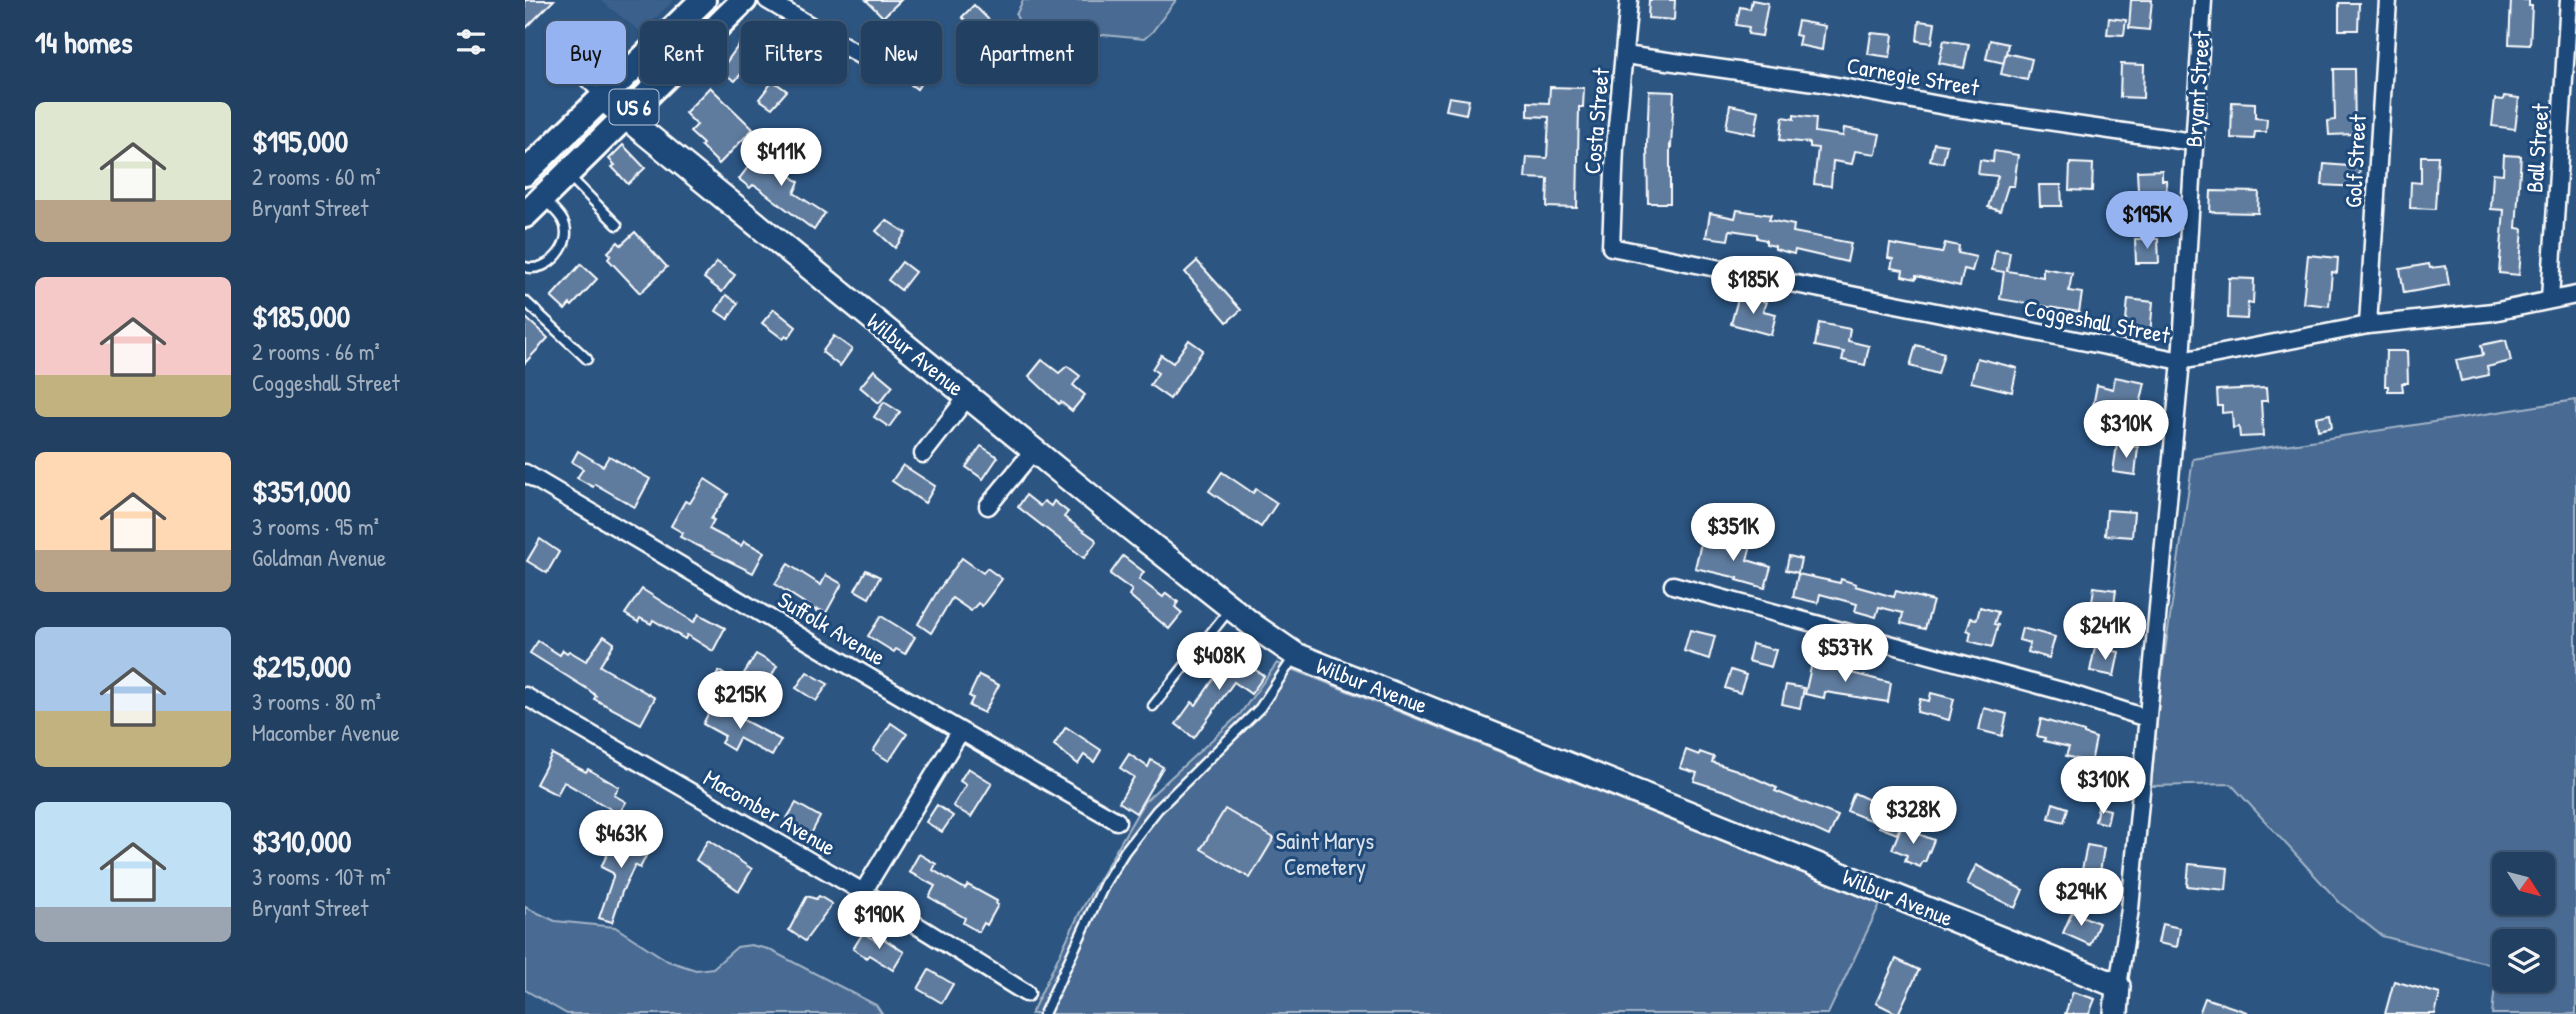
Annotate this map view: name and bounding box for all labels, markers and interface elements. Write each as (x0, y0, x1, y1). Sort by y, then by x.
chip: Buy (546, 21, 626, 84)
chip: Rent (640, 21, 727, 84)
chip: Filters (741, 21, 847, 84)
chip: New (861, 21, 942, 84)
chip: Apartment (956, 21, 1098, 84)
text: 14 homes (35, 22, 133, 62)
icon: filters (452, 23, 490, 61)
street label: Bryant Street (2177, 29, 2217, 148)
street label: Carnegie Street (1845, 49, 1982, 103)
street label: Costa Street (1576, 66, 1616, 175)
road number: US 6 (609, 90, 659, 124)
street label: Ball Street (2518, 101, 2556, 194)
street label: Golf Street (2337, 112, 2373, 209)
text: $195,000 (252, 121, 348, 161)
pin: $411K (732, 128, 830, 188)
icon: home (91, 130, 175, 214)
text: $411K (756, 135, 806, 166)
text: 2 rooms · 60 m² (252, 161, 381, 192)
pin: $195K (2098, 191, 2196, 251)
text: Bryant Street (252, 192, 368, 223)
text: $195K (2122, 198, 2172, 229)
pin: $185K (1704, 256, 1802, 316)
text: $185K (1727, 263, 1779, 294)
street label: Coggeshall Street (2022, 292, 2174, 351)
text: $185,000 (252, 296, 350, 336)
icon: home (91, 305, 175, 389)
street label: Wilbur Avenue (861, 305, 971, 403)
text: 2 rooms · 66 m² (252, 336, 380, 367)
text: Coggeshall Street (252, 367, 400, 398)
pin: $310K (2077, 400, 2175, 460)
text: $310K (2100, 407, 2152, 438)
text: $351,000 (252, 471, 351, 511)
icon: home (91, 480, 175, 564)
pin: $351K (1684, 504, 1782, 563)
text: $351K (1707, 510, 1759, 541)
text: 3 rooms · 95 m² (252, 511, 379, 542)
text: Goldman Avenue (252, 542, 386, 573)
street label: Suffolk Avenue (772, 584, 892, 672)
pin: $241K (2056, 602, 2154, 662)
text: $241K (2079, 609, 2131, 640)
pin: $537K (1796, 624, 1894, 684)
text: $537K (1817, 631, 1873, 662)
pin: $408K (1170, 632, 1268, 692)
text: $408K (1193, 639, 1245, 670)
text: $215,000 (252, 646, 351, 686)
street label: Wilbur Avenue (1312, 650, 1432, 720)
icon: home (91, 655, 175, 739)
pin: $215K (691, 672, 789, 731)
text: $215K (714, 678, 766, 709)
text: 3 rooms · 80 m² (252, 686, 381, 717)
text: Macomber Avenue (252, 717, 400, 748)
pin: $310K (2054, 756, 2152, 816)
street label: Macomber Avenue (698, 762, 842, 862)
text: $310K (2077, 763, 2129, 794)
pin: $328K (1864, 786, 1962, 846)
text: $328K (1886, 793, 1940, 824)
pin: $463K (572, 810, 670, 870)
text: $463K (595, 817, 647, 848)
text: $310,000 (252, 821, 351, 861)
park label: Saint Marys Cemetery (1276, 825, 1374, 882)
icon: home (91, 830, 175, 914)
north arrow (2492, 852, 2555, 915)
map controls (2492, 852, 2555, 992)
text: 3 rooms · 107 m² (252, 861, 391, 892)
street label: Wilbur Avenue (1838, 861, 1958, 933)
pin: $294K (2032, 869, 2130, 928)
text: $294K (2055, 875, 2107, 906)
text: Bryant Street (252, 892, 368, 923)
pin: $190K (830, 892, 928, 951)
text: $190K (854, 898, 904, 929)
button: layers (2492, 929, 2555, 992)

